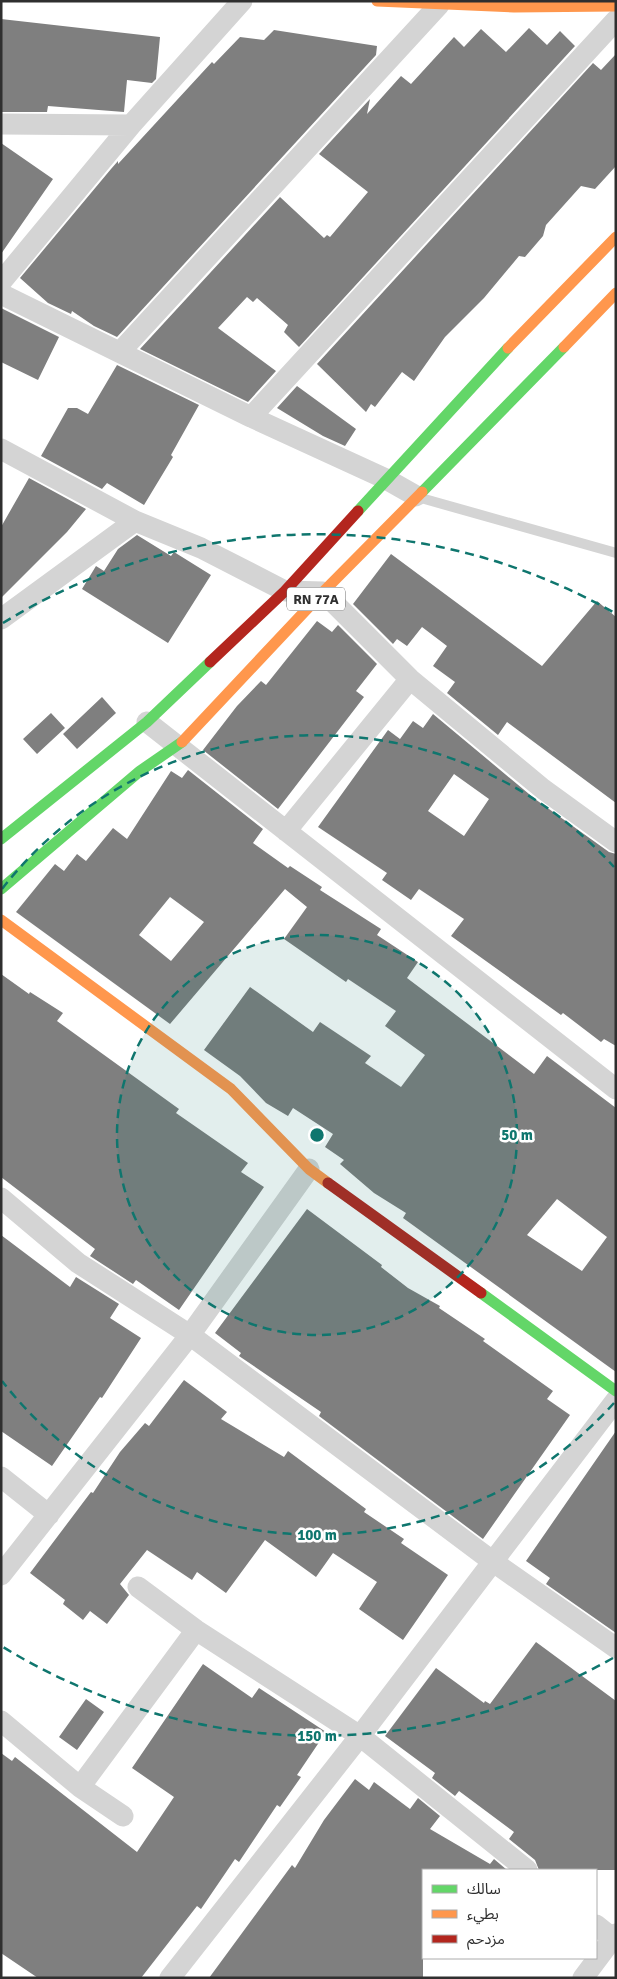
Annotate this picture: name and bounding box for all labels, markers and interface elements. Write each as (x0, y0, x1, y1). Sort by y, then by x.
road number: RN 77A (287, 588, 345, 610)
centre of rings (308, 1126, 326, 1144)
text: 50 m (501, 1126, 533, 1144)
text: 100 m (297, 1526, 337, 1544)
text: 150 m (297, 1727, 337, 1745)
legend (422, 1869, 597, 1959)
text: سالك (467, 1880, 501, 1898)
text: بطيء (467, 1905, 499, 1925)
text: مزدحم (467, 1930, 505, 1950)

